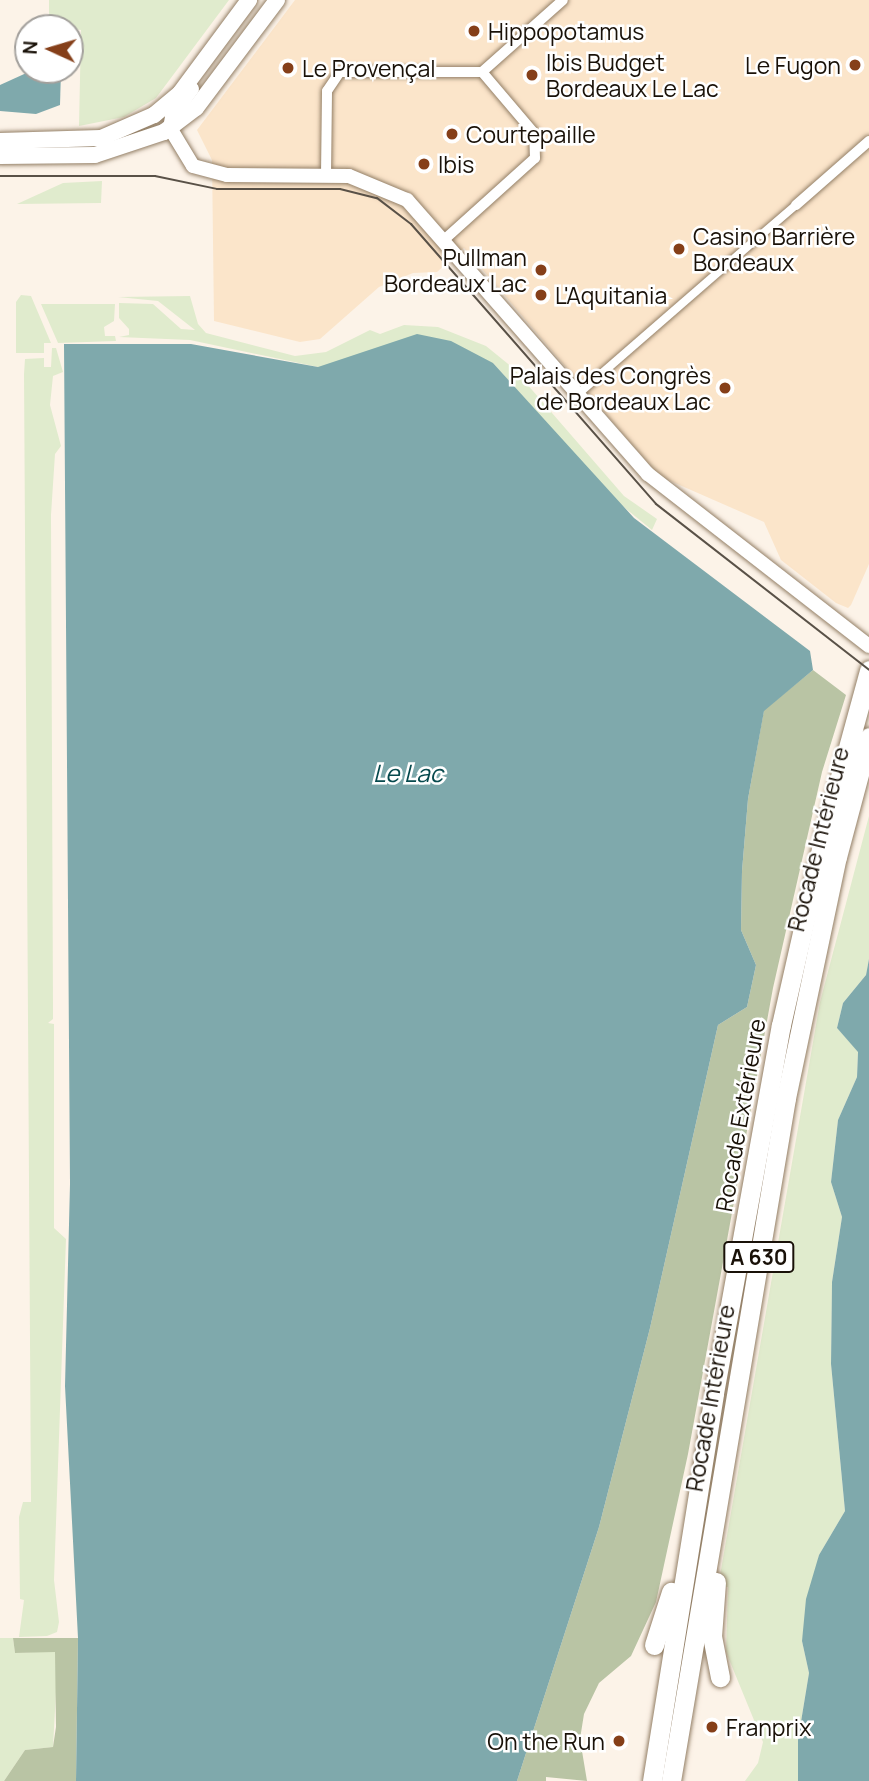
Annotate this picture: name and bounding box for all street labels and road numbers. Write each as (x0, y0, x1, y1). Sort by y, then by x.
street label: Rocade Intérieure (782, 744, 854, 934)
street label: Rocade Extérieure (709, 1016, 771, 1214)
road number: A 630 (722, 1240, 796, 1274)
street label: Rocade Intérieure (680, 1302, 740, 1494)

